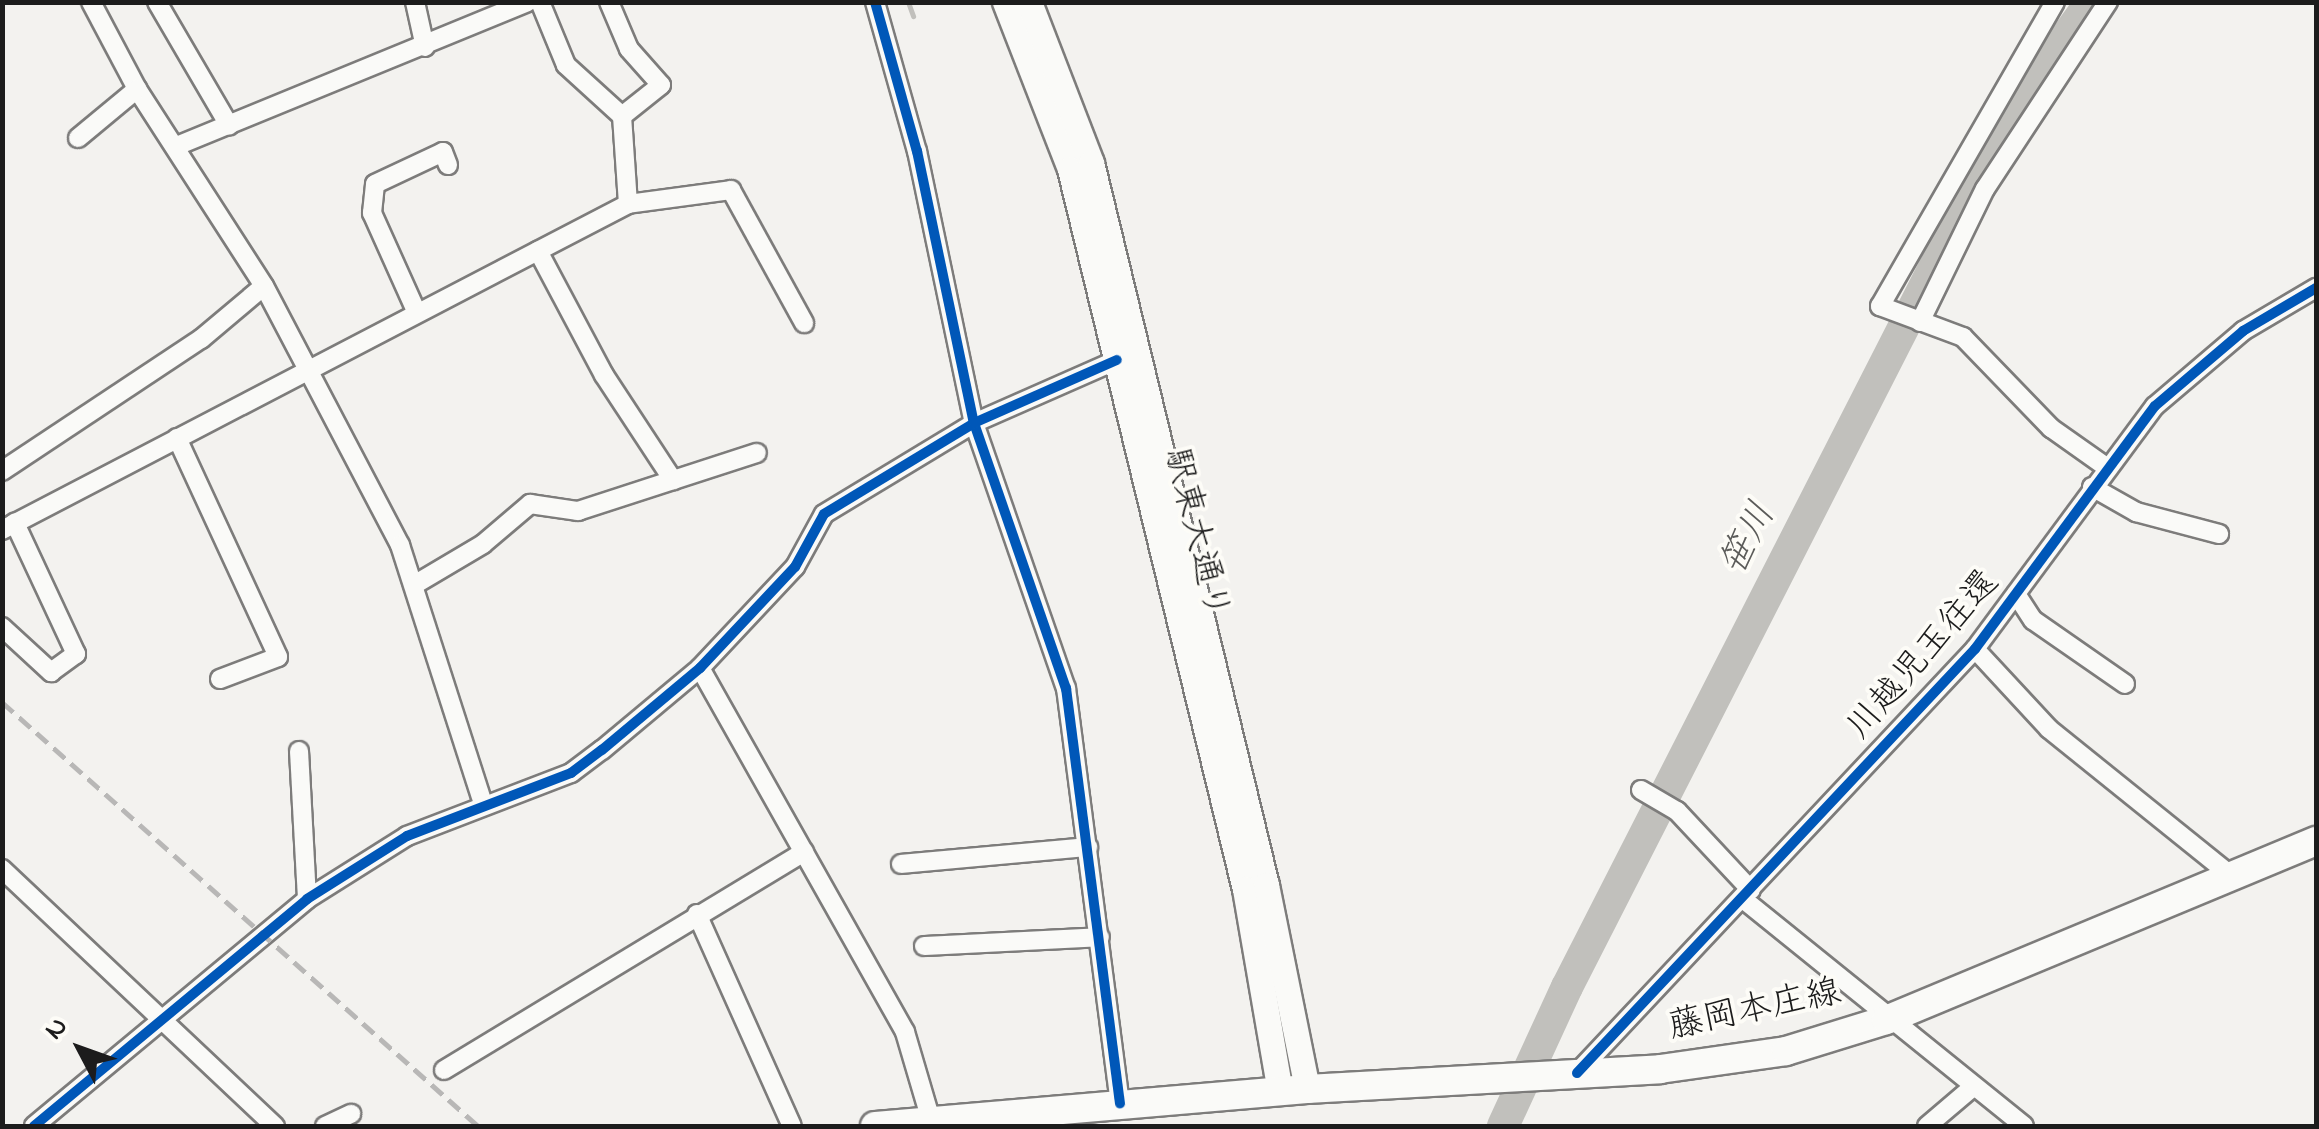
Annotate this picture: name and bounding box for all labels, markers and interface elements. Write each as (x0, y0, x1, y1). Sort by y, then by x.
street label: 駅東大通り (1153, 444, 1237, 624)
water label: 笹川 (1712, 496, 1788, 584)
street label: 川越児玉往還 (1839, 563, 2009, 749)
street label: 藤岡本庄線 (1665, 972, 1845, 1050)
north arrow (30, 999, 130, 1099)
text: N (35, 1008, 79, 1050)

